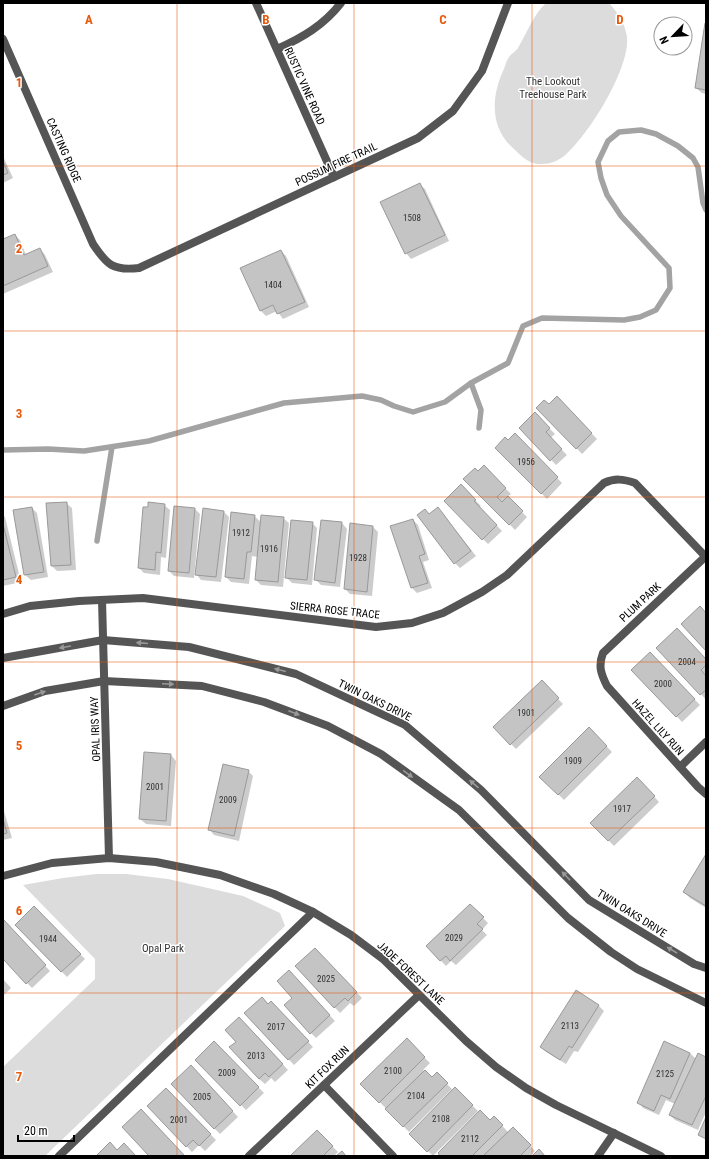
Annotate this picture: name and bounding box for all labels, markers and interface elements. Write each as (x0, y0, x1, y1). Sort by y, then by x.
text: A (85, 12, 93, 27)
text: B (262, 12, 270, 27)
text: C (439, 12, 447, 27)
text: D (616, 12, 624, 27)
north arrow (653, 16, 693, 56)
text: N (657, 34, 672, 46)
street label: RUSTIC VINE ROAD (282, 45, 327, 127)
text: 1 (16, 75, 22, 90)
park label: The Lookout Treehouse Park (519, 75, 587, 101)
street label: CASTING RIDGE (43, 116, 84, 185)
street label: POSSUM FIRE TRAIL (293, 140, 379, 189)
house number: 1508 (403, 213, 421, 223)
text: 2 (16, 241, 23, 256)
house number: 1404 (264, 280, 282, 290)
text: 3 (16, 406, 22, 421)
house number: 1956 (517, 457, 535, 467)
house number: 1912 (232, 528, 250, 538)
house number: 1916 (260, 544, 278, 554)
house number: 1928 (349, 553, 367, 563)
text: 4 (16, 572, 23, 587)
street label: PLUM PARK (617, 580, 664, 625)
street label: SIERRA ROSE TRACE (290, 599, 381, 622)
one-way arrow (135, 640, 148, 647)
one-way arrow (59, 644, 71, 650)
house number: 2004 (678, 657, 696, 667)
one-way arrow (273, 667, 285, 673)
street label: TWIN OAKS DRIVE (336, 677, 414, 724)
house number: 2000 (654, 679, 672, 689)
one-way arrow (162, 681, 174, 688)
one-way arrow (34, 690, 46, 696)
street label: OPAL IRIS WAY (88, 696, 103, 762)
street label: HAZEL LILY RUN (629, 696, 686, 758)
house number: 1901 (517, 708, 535, 718)
one-way arrow (289, 711, 301, 717)
text: 5 (16, 738, 23, 753)
house number: 1909 (564, 756, 582, 766)
one-way arrow (403, 770, 414, 778)
one-way arrow (469, 779, 479, 788)
house number: 2001 (146, 782, 164, 792)
house number: 2009 (219, 795, 237, 805)
house number: 1917 (613, 804, 631, 814)
one-way arrow (561, 871, 571, 881)
street label: TWIN OAKS DRIVE (594, 887, 669, 940)
text: 6 (16, 903, 23, 918)
house number: 2029 (445, 933, 463, 943)
house number: 1944 (39, 934, 57, 944)
street label: JADE FOREST LANE (375, 939, 447, 1008)
park label: Opal Park (142, 942, 184, 955)
one-way arrow (666, 947, 678, 954)
house number: 2025 (317, 974, 335, 984)
house number: 2113 (561, 1021, 579, 1031)
house number: 2017 (267, 1022, 285, 1032)
street label: KIT FOX RUN (303, 1043, 352, 1091)
house number: 2013 (247, 1051, 265, 1061)
house number: 2100 (384, 1066, 402, 1076)
house number: 2009 (218, 1068, 236, 1078)
text: 7 (16, 1069, 23, 1084)
house number: 2125 (656, 1069, 674, 1079)
house number: 2104 (407, 1091, 425, 1101)
house number: 2005 (193, 1092, 211, 1102)
house number: 2108 (432, 1114, 450, 1124)
house number: 2001 (170, 1115, 188, 1125)
scale bar (18, 1117, 74, 1143)
text: 20 m (24, 1124, 48, 1138)
house number: 2112 (461, 1134, 479, 1144)

